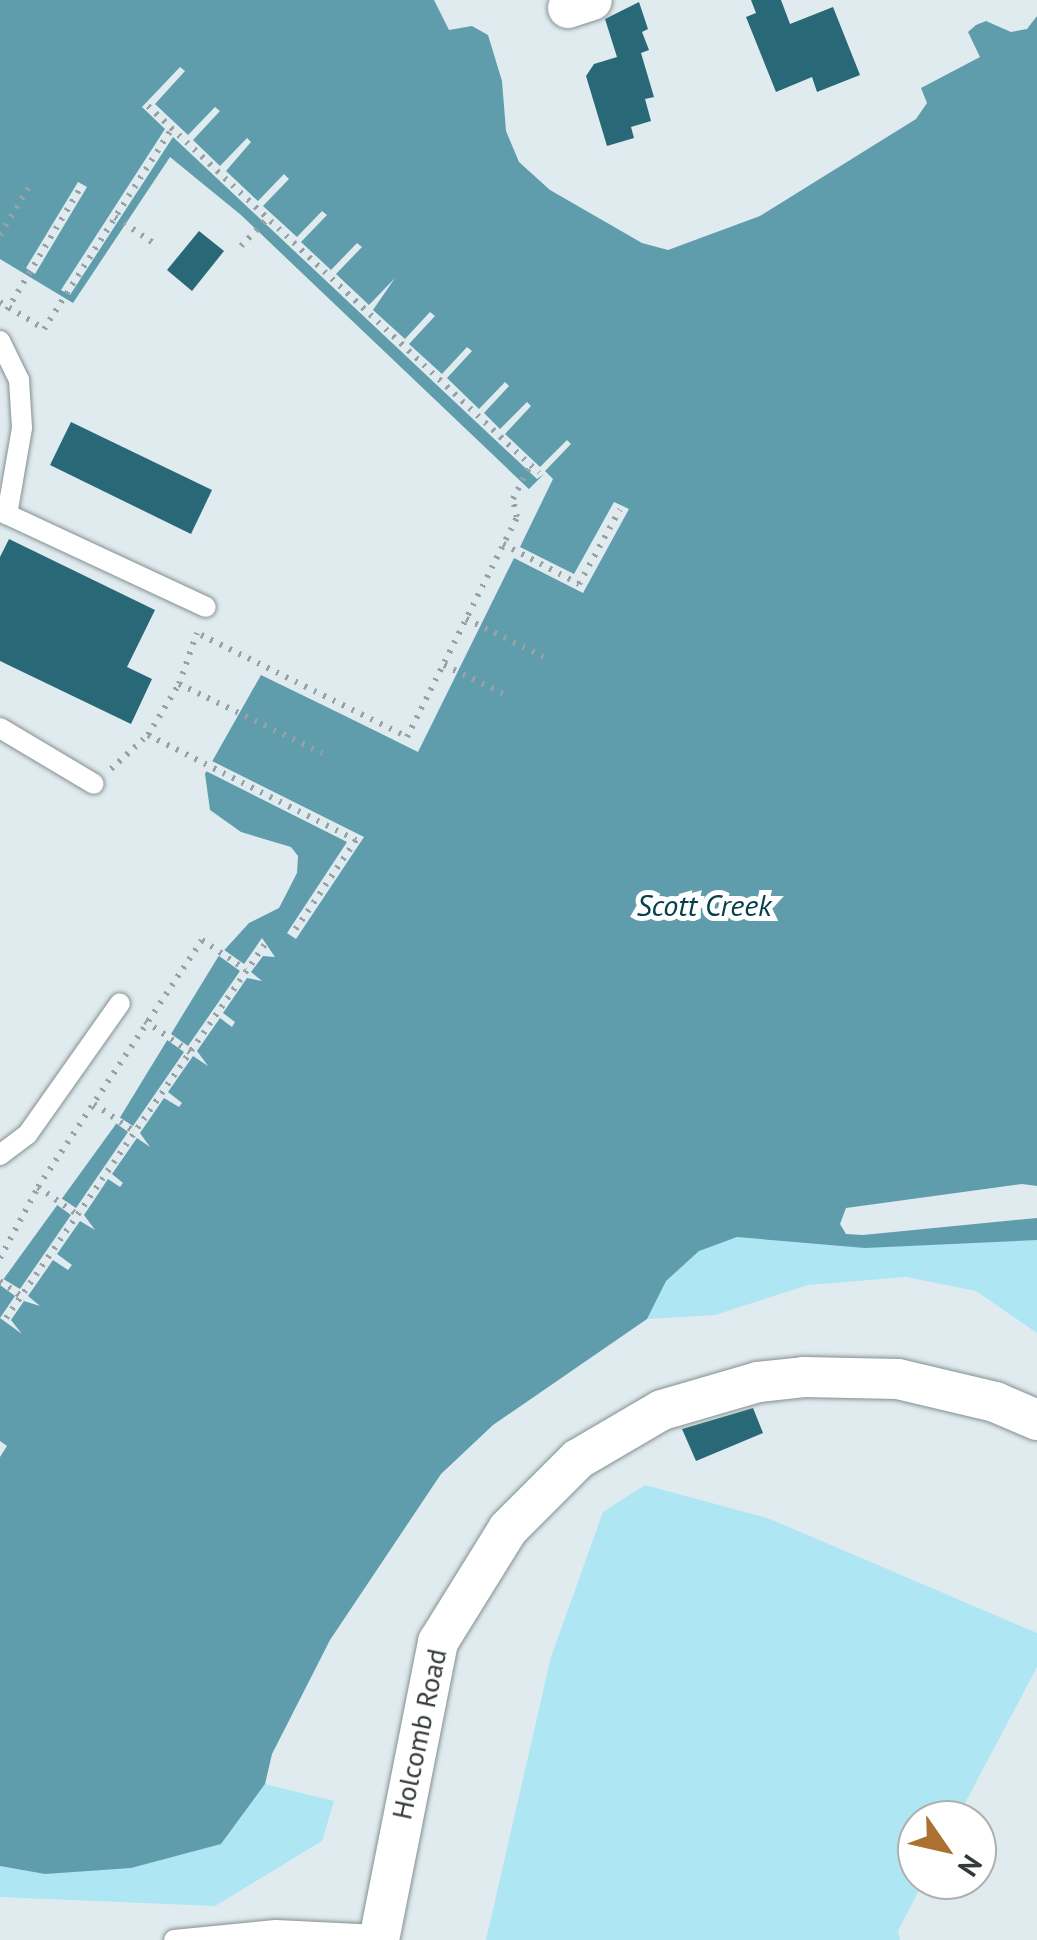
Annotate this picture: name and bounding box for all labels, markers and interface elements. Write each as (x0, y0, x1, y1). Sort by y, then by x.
water label: Scott Creek (636, 887, 772, 923)
street label: Holcomb Road (385, 1646, 453, 1822)
north arrow (897, 1800, 997, 1900)
text: N (950, 1848, 991, 1884)

